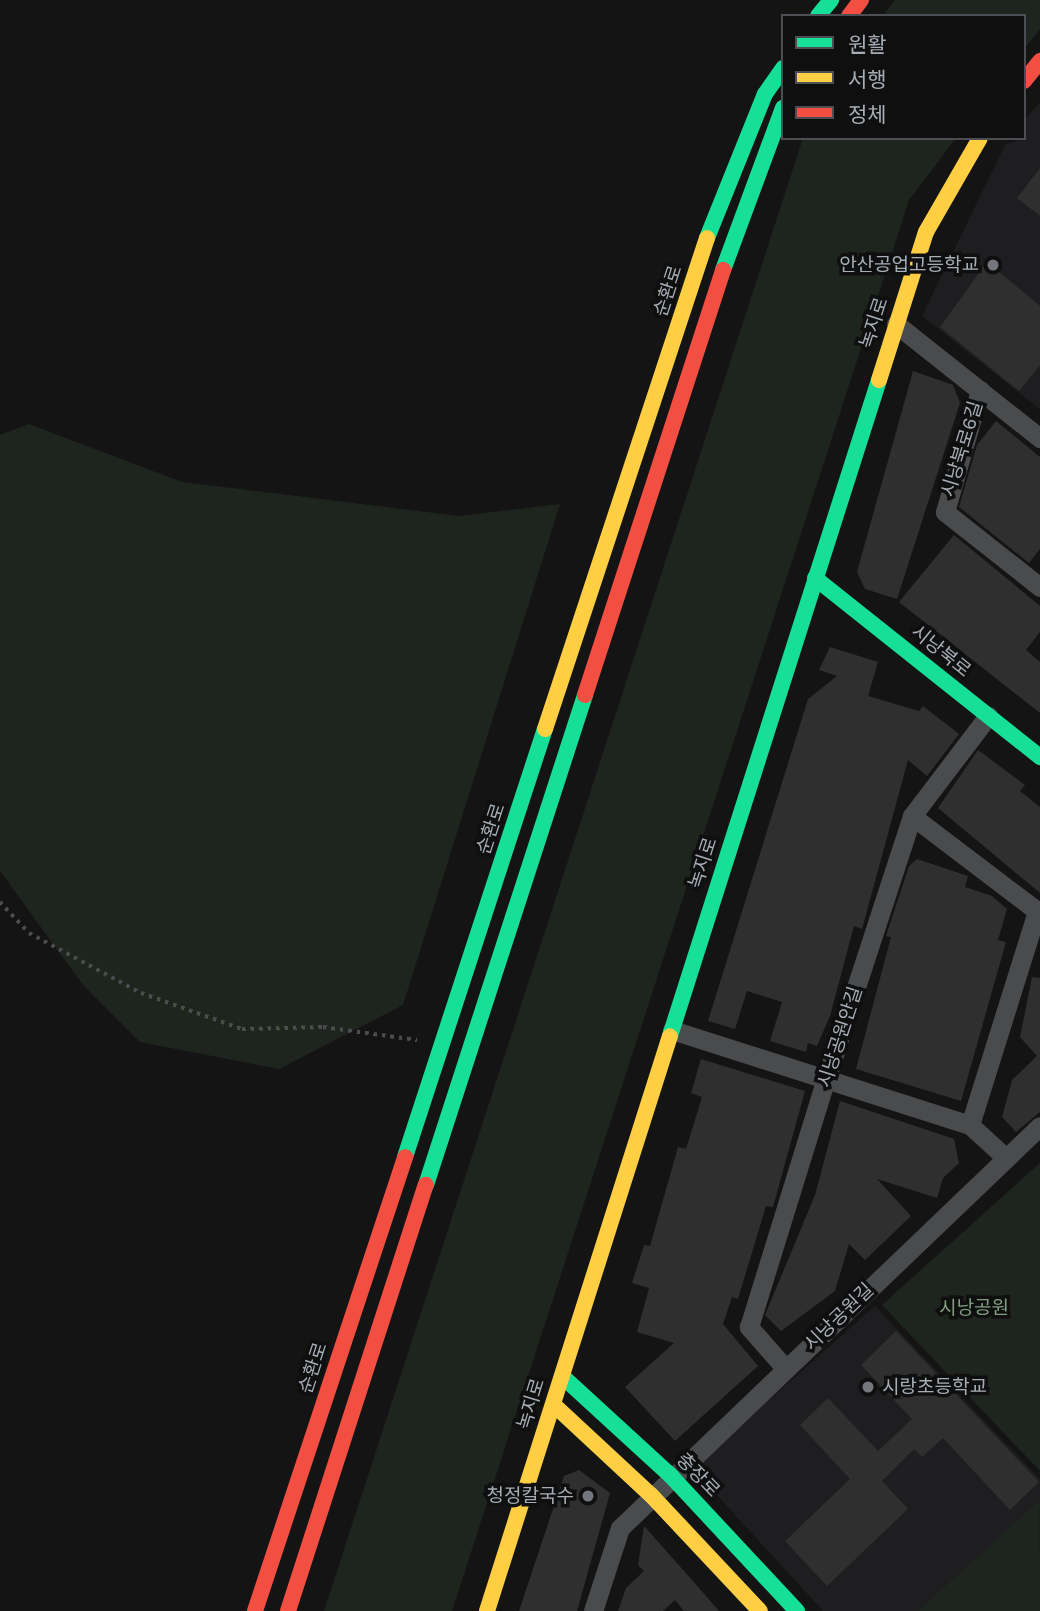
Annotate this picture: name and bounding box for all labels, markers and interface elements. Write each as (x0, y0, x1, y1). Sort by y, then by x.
legend (781, 14, 1026, 140)
text: 원활 (848, 32, 887, 57)
text: 서행 (848, 67, 887, 92)
text: 정체 (848, 102, 887, 127)
place label: 안산공업고등학교 (839, 254, 979, 276)
marker: 안산공업고등학교 (985, 257, 1001, 273)
street label: 순환로 (649, 263, 687, 319)
street label: 녹지로 (855, 295, 893, 351)
street label: 시낭북로6길 (937, 398, 987, 500)
street label: 시낭북로 (907, 620, 975, 682)
street label: 순환로 (472, 801, 510, 857)
street label: 녹지로 (684, 835, 722, 891)
street label: 시낭공원안길 (813, 984, 867, 1090)
street label: 시낭공원길 (800, 1278, 878, 1356)
park label: 시낭공원 (939, 1297, 1009, 1319)
street label: 순환로 (294, 1340, 332, 1396)
street label: 녹지로 (512, 1376, 550, 1432)
place label: 시랑초등학교 (882, 1376, 987, 1398)
marker: 시랑초등학교 (860, 1379, 876, 1395)
street label: 충장로 (672, 1448, 724, 1502)
place label: 청정칼국수 (487, 1485, 574, 1507)
marker: 청정칼국수 (580, 1488, 596, 1504)

